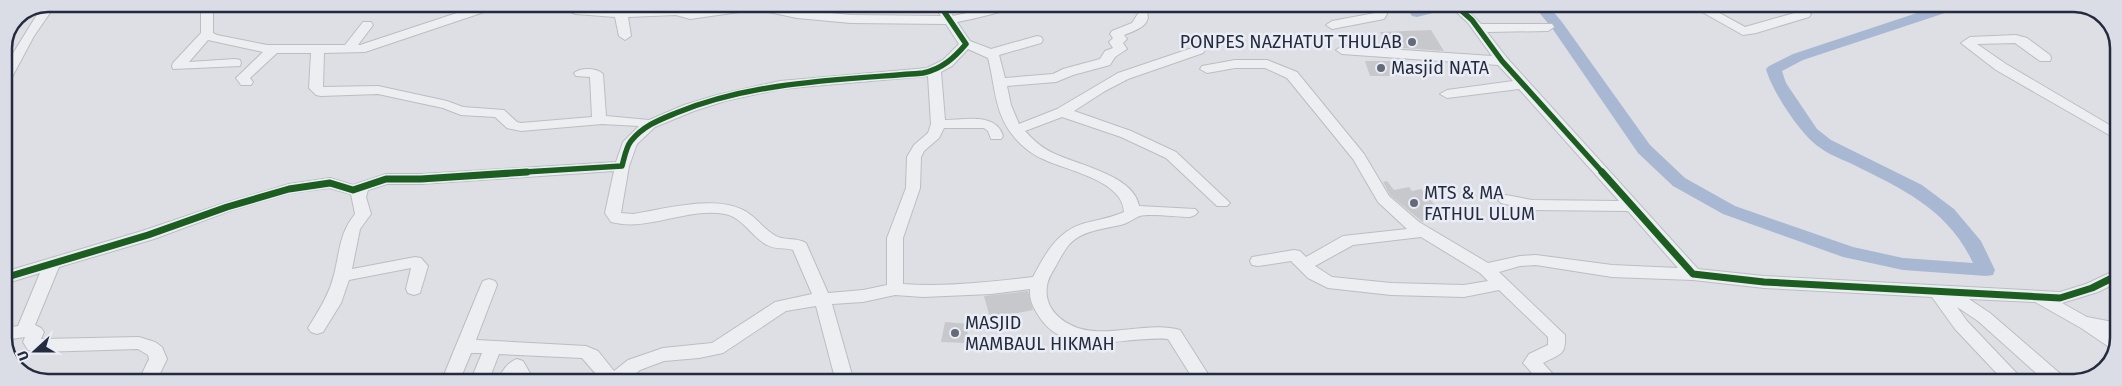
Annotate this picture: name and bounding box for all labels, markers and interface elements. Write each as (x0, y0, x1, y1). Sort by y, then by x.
place label: PONPES NAZHATUT THULAB (1180, 31, 1402, 53)
marker: PONPES NAZHATUT THULAB (1406, 36, 1418, 48)
place label: Masjid NATA (1391, 57, 1490, 79)
marker: Masjid NATA (1375, 62, 1387, 74)
place label: MTS & MA FATHUL ULUM (1424, 182, 1535, 225)
marker: MTS & MA FATHUL ULUM (1408, 197, 1420, 209)
place label: MASJID MAMBAUL HIKMAH (965, 312, 1115, 355)
north arrow (10, 326, 60, 376)
marker: MASJID MAMBAUL HIKMAH (949, 327, 961, 339)
text: U (14, 348, 33, 363)

